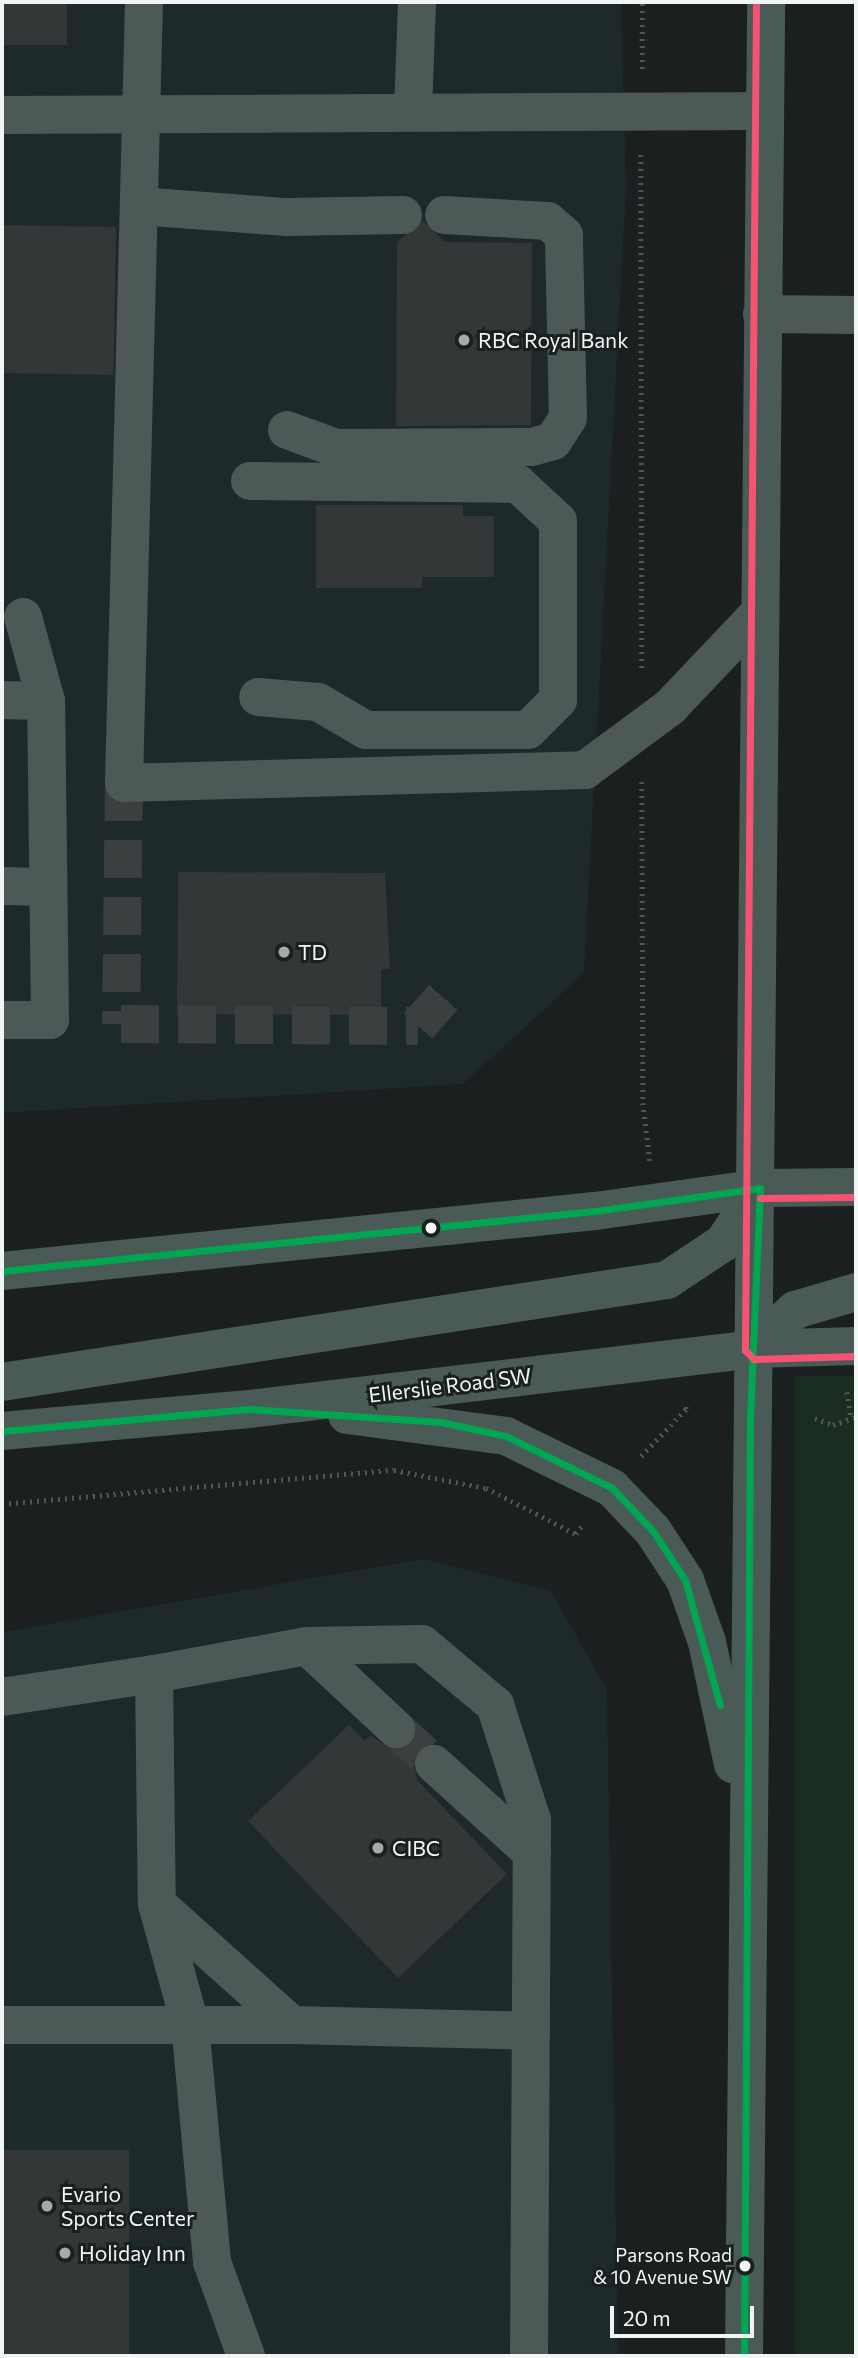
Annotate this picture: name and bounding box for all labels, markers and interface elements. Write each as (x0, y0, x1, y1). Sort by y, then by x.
place label: RBC Royal Bank (478, 327, 629, 353)
marker: RBC Royal Bank (456, 332, 472, 348)
place label: TD (298, 939, 327, 965)
marker: TD (276, 944, 292, 960)
unlabelled marker (424, 1221, 438, 1235)
street label: Ellerslie Road SW (367, 1363, 533, 1407)
place label: CIBC (392, 1835, 440, 1861)
marker: CIBC (370, 1840, 386, 1856)
place label: Evario Sports Center (61, 2181, 194, 2231)
marker: Evario Sports Center (39, 2198, 55, 2214)
place label: Holiday Inn (79, 2240, 186, 2266)
place label: Parsons Road & 10 Avenue SW (593, 2244, 732, 2288)
marker: Holiday Inn (57, 2245, 73, 2261)
marker: Parsons Road & 10 Avenue SW (738, 2259, 752, 2273)
scale bar (613, 2292, 756, 2336)
text: 20 m (623, 2305, 671, 2330)

